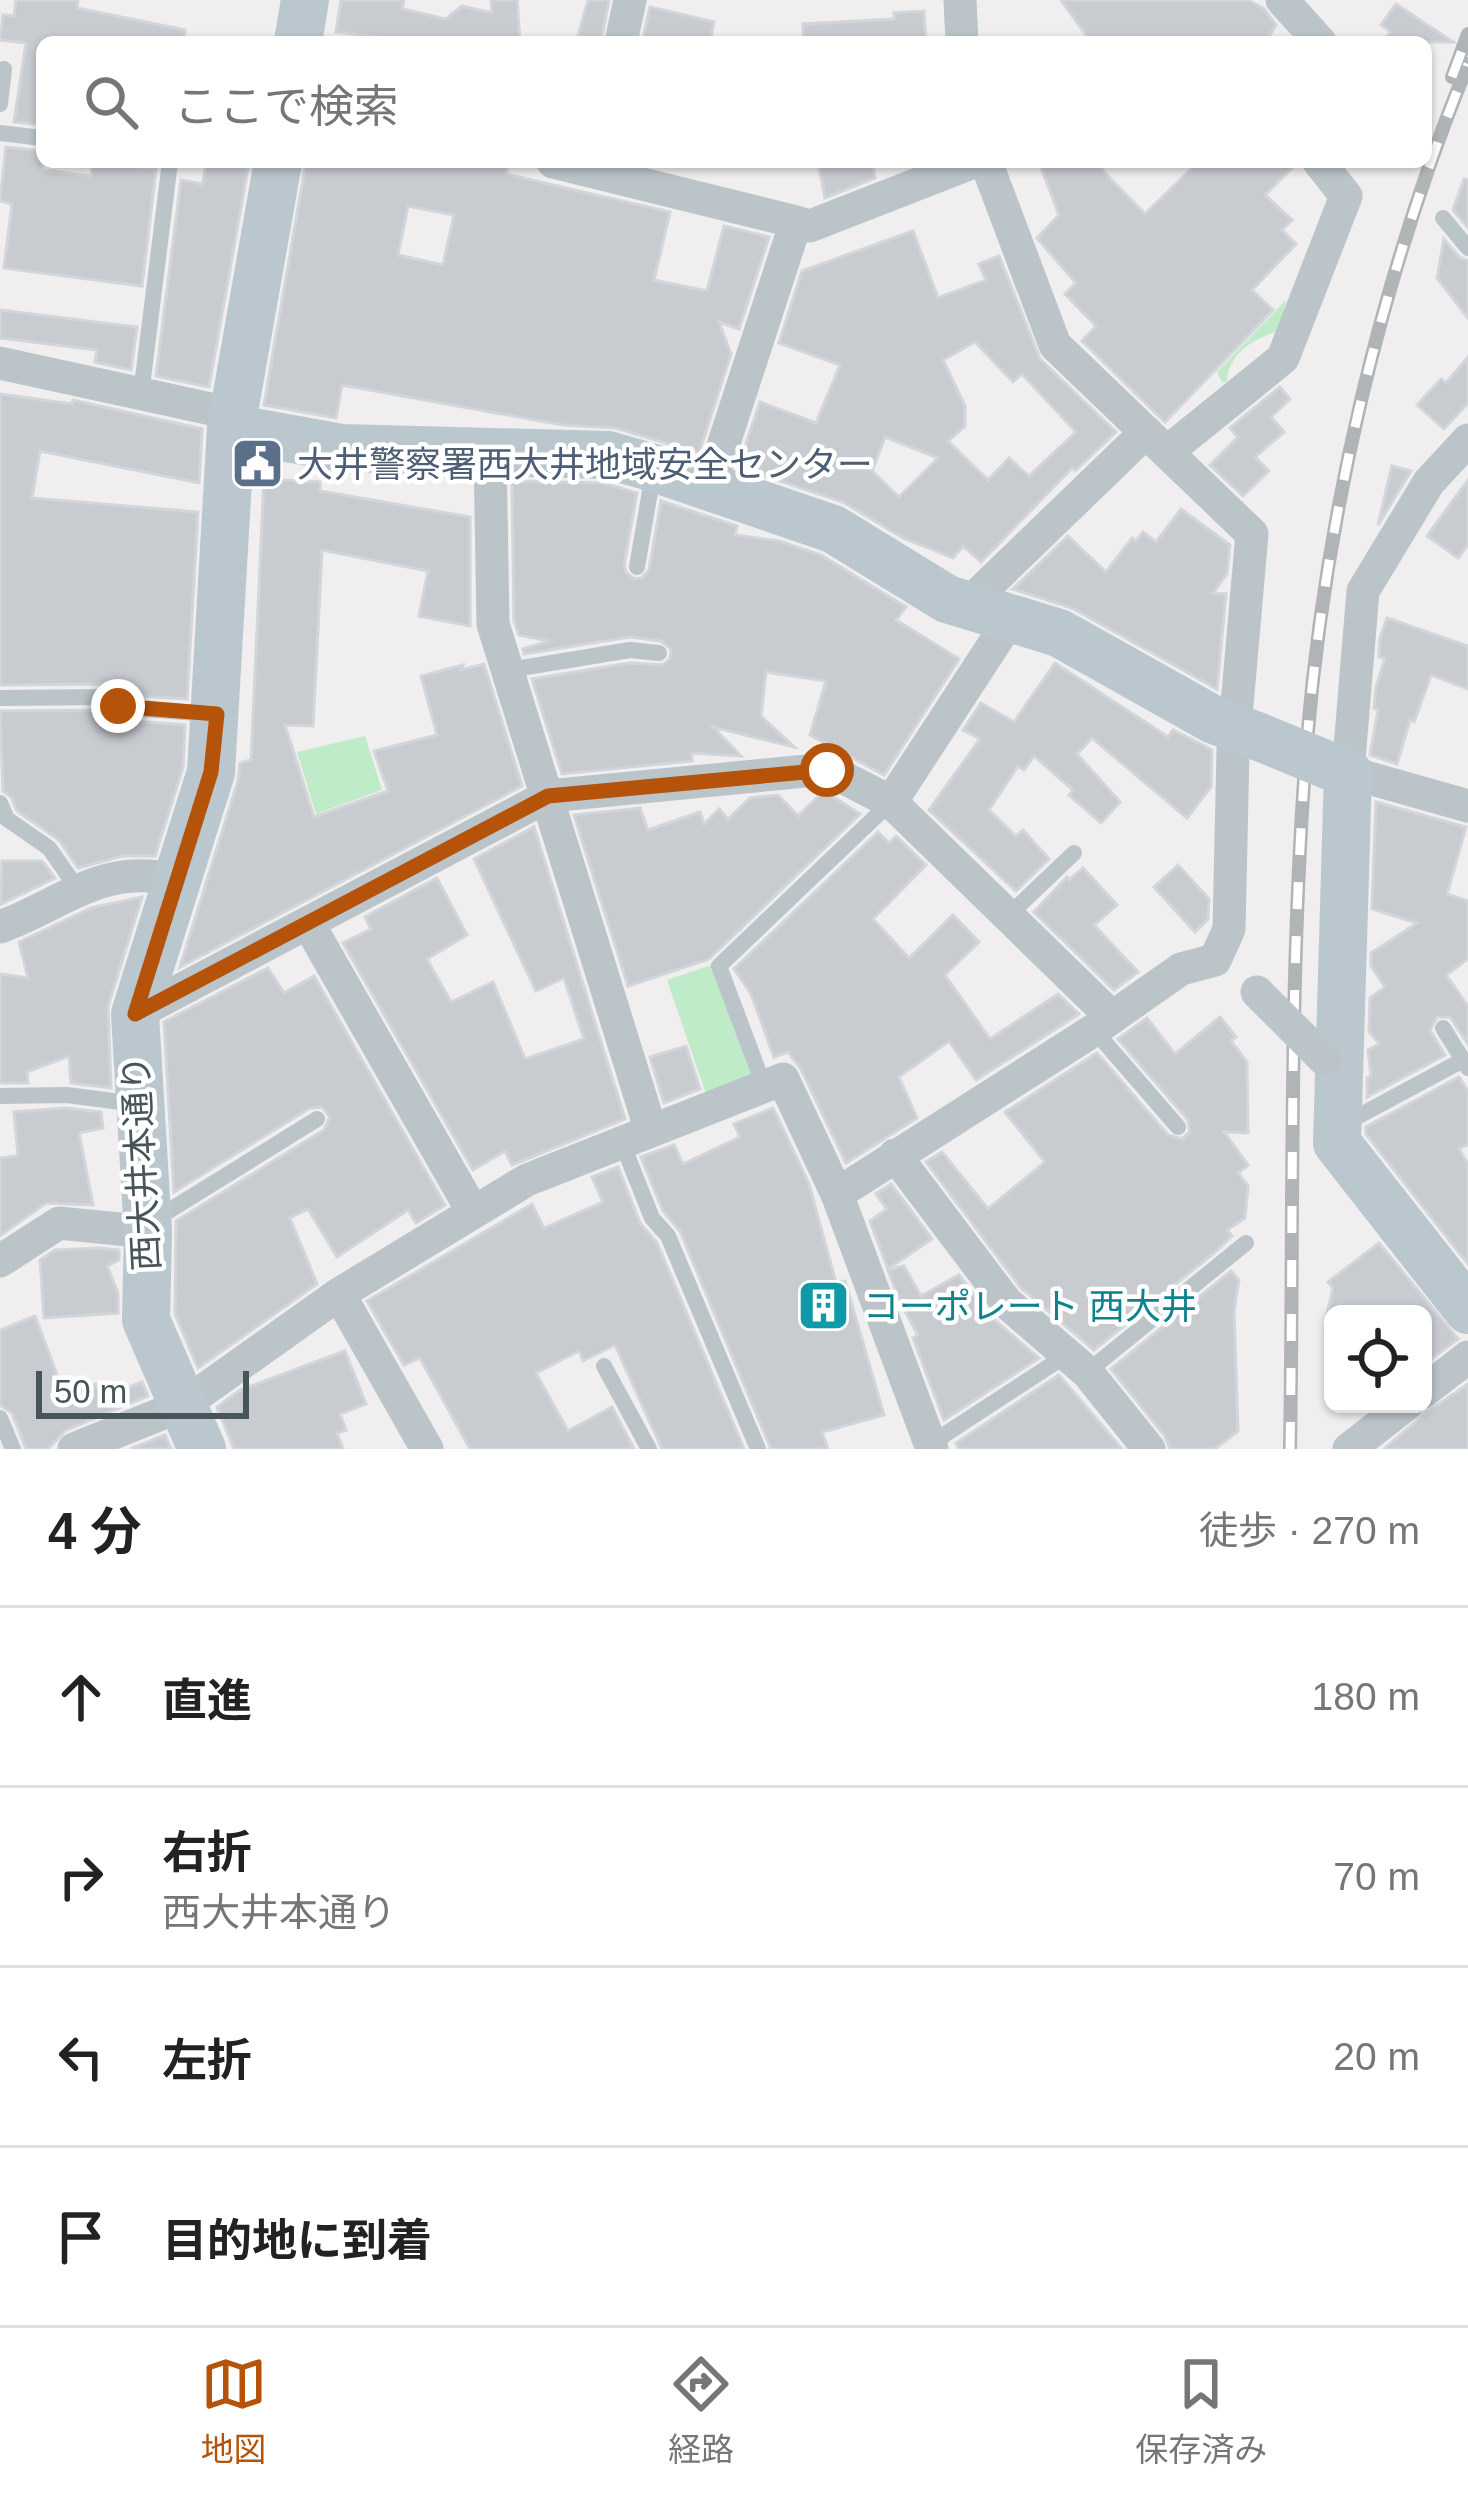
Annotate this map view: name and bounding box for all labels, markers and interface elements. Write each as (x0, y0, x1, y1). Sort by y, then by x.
search box (36, 36, 1432, 168)
icon: search (78, 69, 144, 135)
text: ここで検索 (174, 81, 399, 132)
public building icon: 大井警察署西大井地域安全センター (230, 436, 286, 492)
place label: 大井警察署西大井地域安全センター (297, 444, 873, 485)
route end (91, 679, 145, 733)
route start (800, 743, 854, 797)
street label: 西大井本通り (115, 1054, 167, 1272)
building icon: コーポレート 西大井 (796, 1278, 852, 1334)
place label: コーポレート 西大井 (863, 1286, 1197, 1327)
map controls (1324, 1305, 1432, 1413)
button: locate (1324, 1305, 1432, 1413)
scale bar (36, 1365, 249, 1418)
text: 50 m (54, 1373, 127, 1410)
text: 4 分 (48, 1503, 142, 1560)
text: 徒歩 · 270 m (1199, 1509, 1420, 1552)
icon: ahead (48, 1664, 114, 1730)
text: 直進 (162, 1675, 252, 1726)
text: 180 m (1312, 1675, 1420, 1718)
text: 右折 (162, 1827, 252, 1878)
icon: right (48, 1844, 114, 1910)
text: 70 m (1333, 1855, 1420, 1898)
text: 西大井本通り (162, 1891, 396, 1934)
icon: left (48, 2024, 114, 2090)
text: 左折 (162, 2035, 252, 2086)
text: 20 m (1333, 2035, 1420, 2078)
icon: arrive (48, 2204, 114, 2270)
text: 目的地に到着 (162, 2215, 432, 2266)
tab: 地図 (201, 2351, 267, 2471)
tab: 経路 (668, 2351, 734, 2471)
tab: 保存済み (1135, 2351, 1267, 2471)

